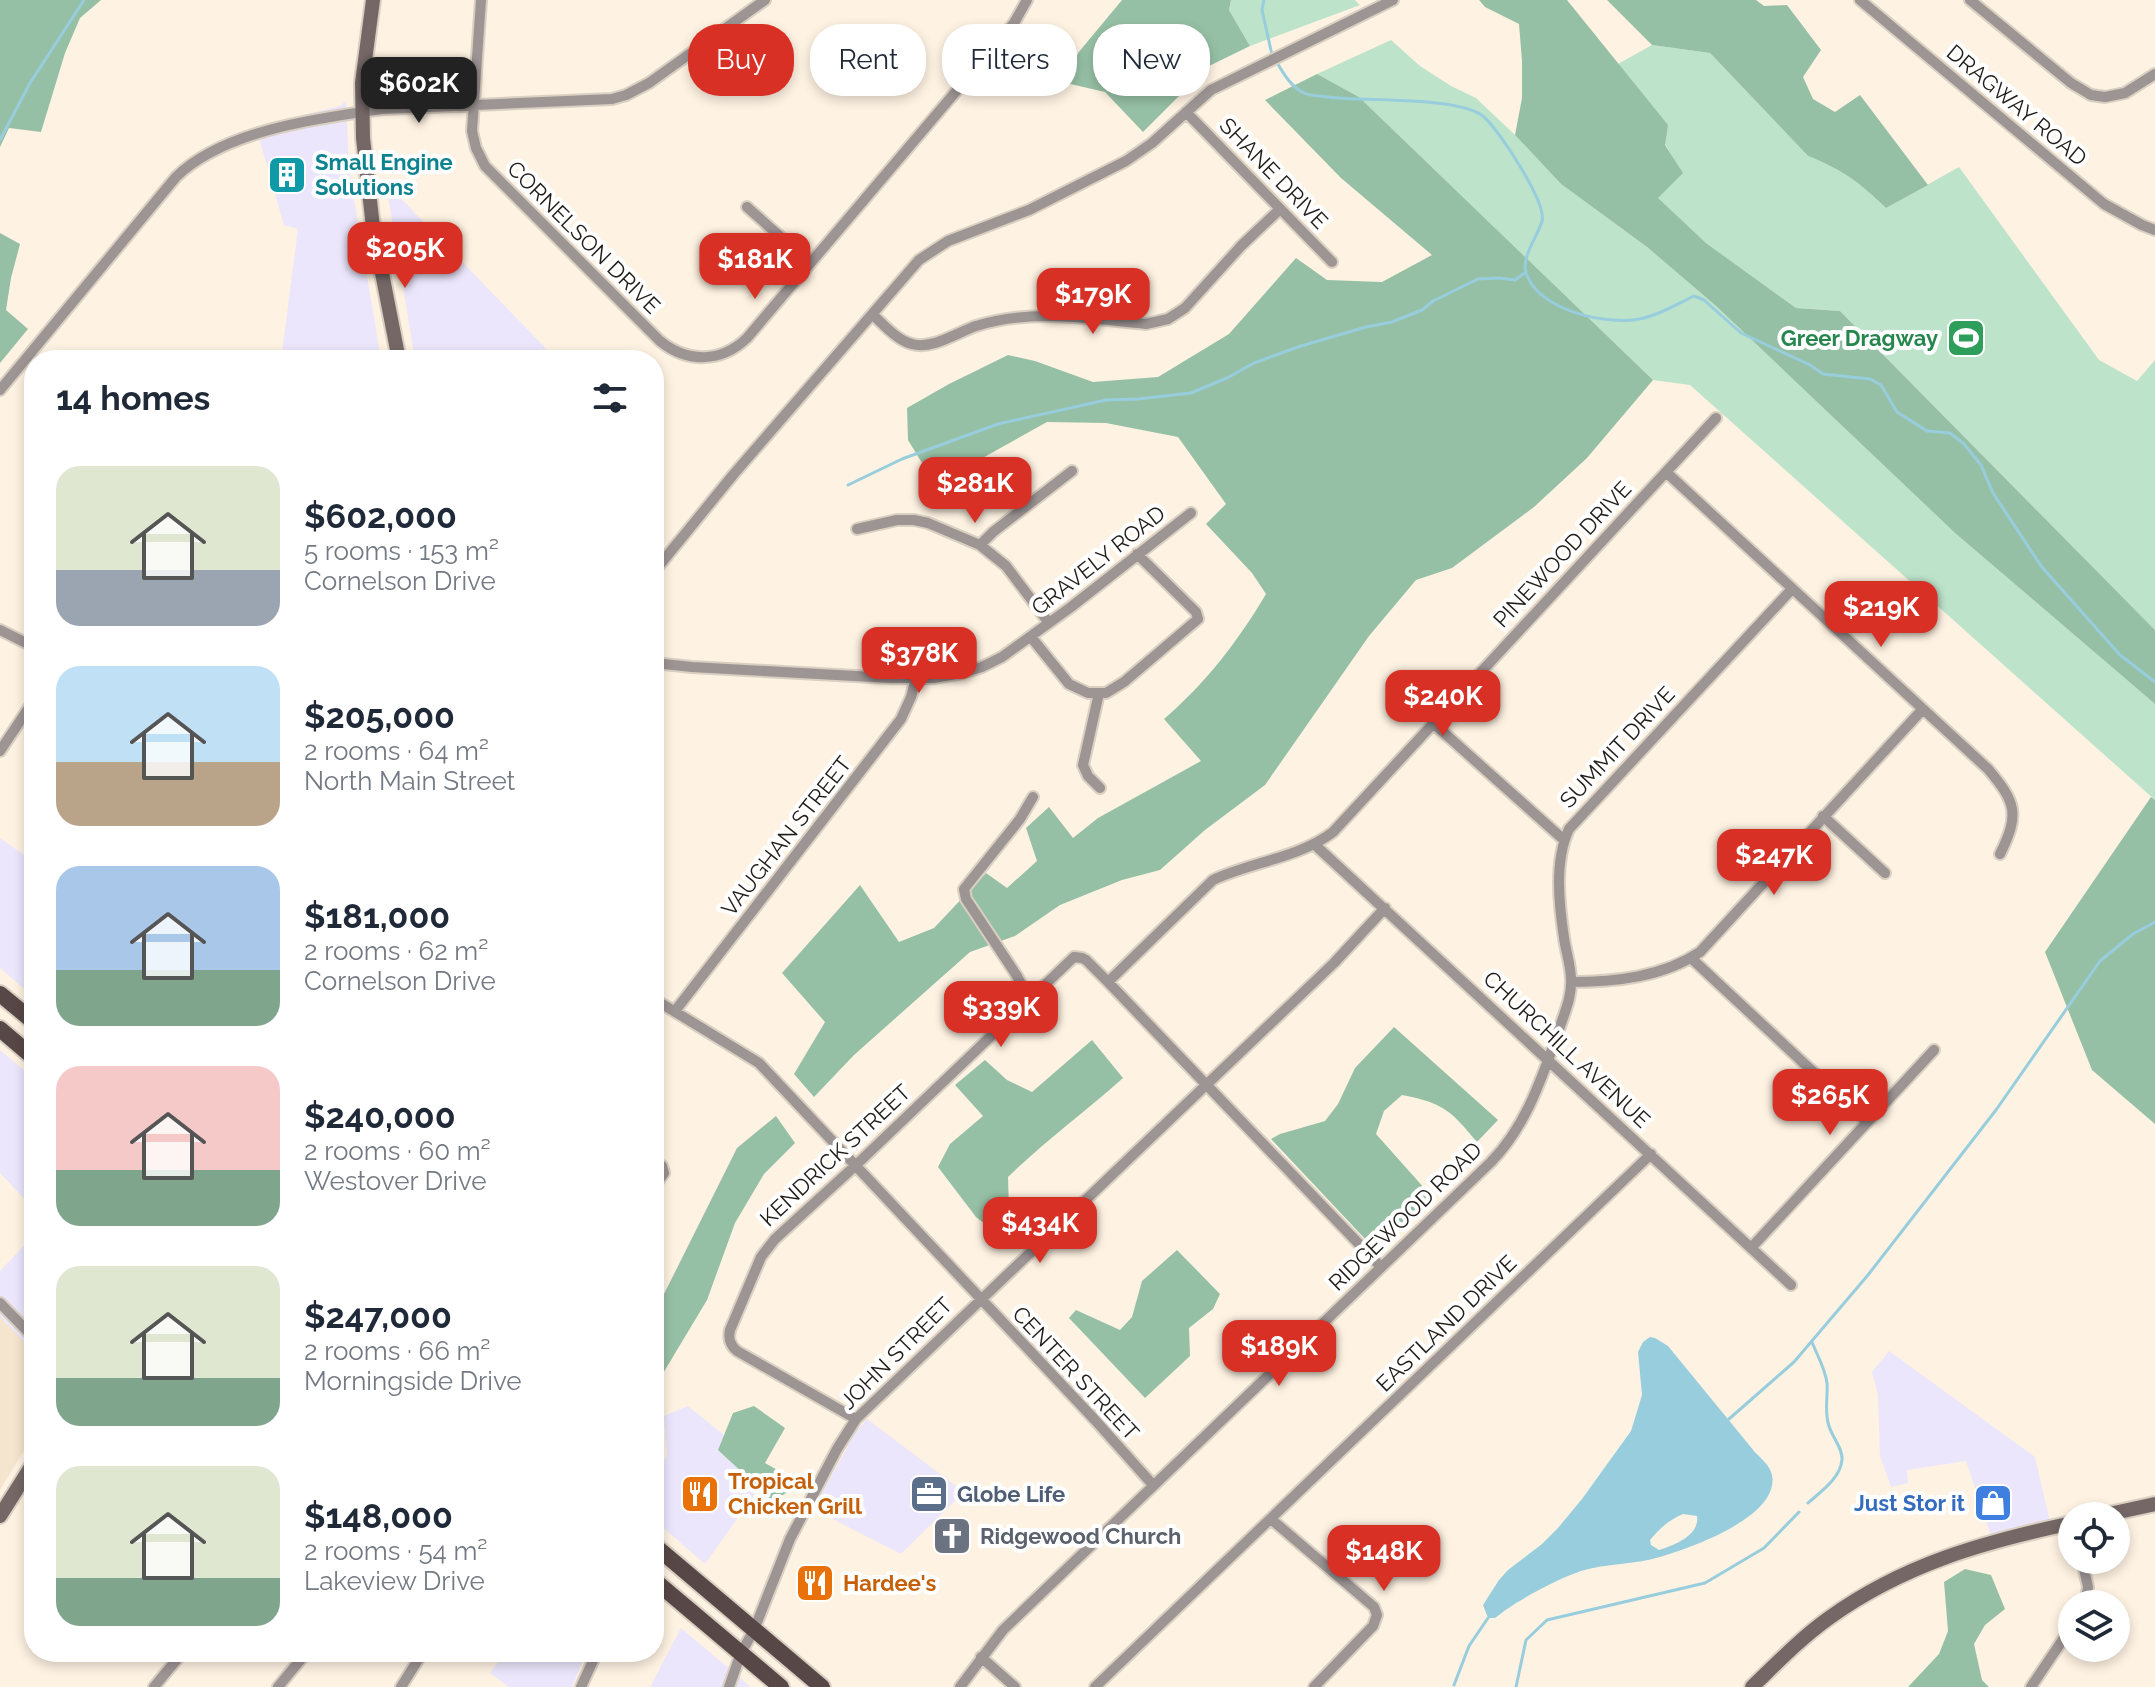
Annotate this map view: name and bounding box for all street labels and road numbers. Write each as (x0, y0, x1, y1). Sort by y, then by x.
street label: DRAGWAY ROAD (1942, 39, 2092, 171)
street label: SHANE DRIVE (1215, 112, 1333, 234)
street label: CORNELSON DRIVE (502, 155, 666, 319)
street label: PINEWOOD DRIVE (1488, 476, 1636, 632)
street label: GRAVELY ROAD (1026, 500, 1170, 620)
street label: SUMMIT DRIVE (1554, 681, 1680, 813)
street label: VAUGHAN STREET (716, 751, 857, 921)
street label: CHURCHILL AVENUE (1478, 965, 1656, 1133)
street label: KENDRICK STREET (754, 1078, 916, 1231)
street label: RIDGEWOOD ROAD (1323, 1136, 1487, 1296)
street label: EASTLAND DRIVE (1371, 1249, 1521, 1397)
street label: JOHN STREET (835, 1291, 958, 1414)
street label: CENTER STREET (1007, 1301, 1145, 1446)

